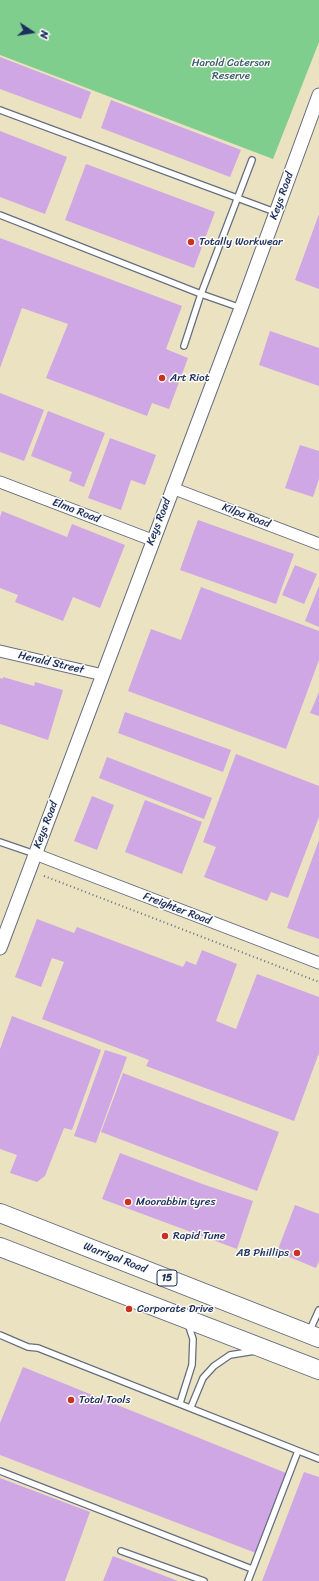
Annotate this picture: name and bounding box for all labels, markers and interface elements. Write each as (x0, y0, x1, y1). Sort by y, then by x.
north arrow (12, 12, 52, 52)
text: N (34, 29, 54, 40)
park label: Harold Caterson Reserve (192, 56, 270, 82)
street label: Keys Road (267, 170, 297, 222)
place label: Totally Workwear (199, 235, 283, 249)
marker: Totally Workwear (186, 237, 196, 247)
place label: Art Riot (170, 371, 210, 385)
marker: Art Riot (157, 373, 167, 383)
street label: Elma Road (50, 496, 102, 526)
street label: Keys Road (144, 497, 174, 547)
street label: Kilpa Road (220, 501, 272, 531)
street label: Herald Street (17, 649, 85, 677)
street label: Keys Road (31, 800, 61, 850)
street label: Freighter Road (141, 890, 213, 928)
place label: Moorabbin tyres (136, 1195, 215, 1209)
marker: Moorabbin tyres (123, 1197, 133, 1207)
place label: Rapid Tune (173, 1229, 225, 1243)
marker: Rapid Tune (160, 1231, 170, 1241)
street label: Warrigal Road (81, 1240, 149, 1276)
place label: AB Phillips (236, 1246, 289, 1260)
marker: AB Phillips (292, 1248, 302, 1258)
road number: 15 (157, 1270, 177, 1286)
place label: Corporate Drive (137, 1302, 214, 1316)
marker: Corporate Drive (124, 1304, 134, 1314)
place label: Total Tools (79, 1393, 131, 1407)
marker: Total Tools (66, 1395, 76, 1405)

